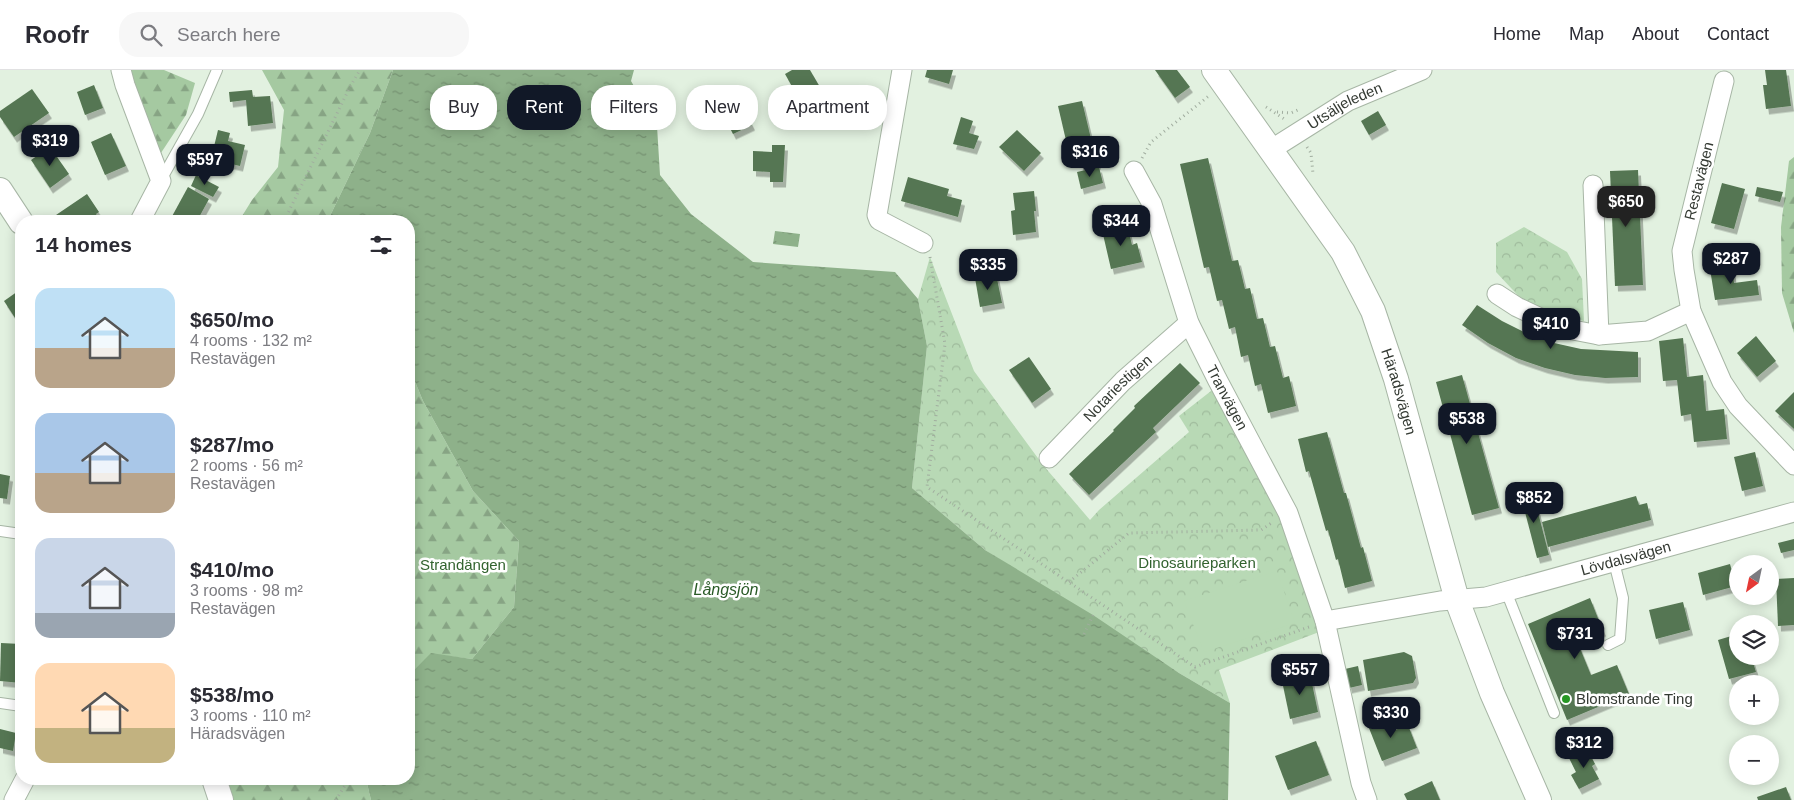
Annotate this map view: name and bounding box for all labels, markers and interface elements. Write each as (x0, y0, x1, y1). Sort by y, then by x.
search box (119, 12, 469, 57)
text: Roofr (25, 21, 89, 48)
icon: search (137, 21, 165, 49)
text: Search here (177, 24, 281, 45)
text: Home (1493, 24, 1541, 44)
text: Map (1569, 24, 1604, 44)
text: About (1632, 24, 1679, 44)
text: Contact (1707, 24, 1769, 44)
street label: Utsäljeleden (1304, 79, 1385, 132)
chip: Buy (430, 85, 497, 130)
chip: Rent (507, 85, 581, 130)
chip: Filters (591, 85, 676, 130)
chip: New (686, 85, 758, 130)
chip: Apartment (768, 85, 887, 130)
pin: $319 (20, 124, 80, 167)
text: $319 (32, 132, 68, 149)
pin: $316 (1060, 136, 1120, 178)
street label: Restavägen (1681, 140, 1716, 222)
text: $316 (1072, 143, 1108, 160)
pin: $597 (175, 144, 235, 186)
text: $597 (187, 151, 223, 168)
pin: $650 (1596, 186, 1656, 228)
text: $650 (1608, 193, 1644, 210)
pin: $344 (1091, 204, 1151, 247)
text: $344 (1103, 212, 1139, 229)
icon: filters (367, 231, 395, 259)
text: 14 homes (35, 233, 132, 256)
pin: $287 (1701, 242, 1761, 285)
pin: $335 (958, 248, 1018, 291)
text: $287 (1713, 250, 1749, 267)
text: $335 (970, 256, 1006, 273)
icon: home (75, 308, 135, 368)
text: $650/mo (190, 308, 274, 331)
pin: $410 (1521, 308, 1581, 350)
text: $410 (1533, 315, 1569, 332)
text: 4 rooms · 132 m² (190, 332, 312, 349)
street label: Häradsvägen (1378, 346, 1420, 437)
text: Restavägen (190, 350, 275, 367)
street label: Notariestigen (1080, 351, 1155, 425)
street label: Tranvägen (1203, 362, 1252, 433)
pin: $538 (1437, 402, 1497, 445)
text: $538 (1449, 410, 1485, 427)
icon: home (75, 433, 135, 493)
text: $287/mo (190, 433, 274, 456)
text: 2 rooms · 56 m² (190, 457, 303, 474)
text: Restavägen (190, 475, 275, 492)
pin: $852 (1504, 482, 1564, 524)
text: $852 (1516, 489, 1552, 506)
street label: Lövdalsvägen (1579, 537, 1673, 578)
park label: Dinosaurieparken (1138, 554, 1256, 571)
north arrow (1729, 555, 1779, 605)
map controls (1729, 555, 1779, 785)
park label: Strandängen (420, 556, 506, 573)
icon: home (75, 558, 135, 618)
text: $410/mo (190, 558, 274, 581)
water label: Långsjön (694, 581, 759, 598)
text: 3 rooms · 98 m² (190, 582, 303, 599)
text: Restavägen (190, 600, 275, 617)
button: layers (1729, 615, 1779, 665)
pin: $731 (1545, 618, 1605, 660)
text: $731 (1557, 625, 1593, 642)
pin: $557 (1270, 654, 1330, 696)
text: $557 (1282, 661, 1318, 678)
button: + (1729, 675, 1779, 725)
icon: home (75, 683, 135, 743)
text: $538/mo (190, 683, 274, 706)
place label: Blomstrande Ting (1576, 690, 1693, 707)
marker: Blomstrande Ting (1560, 693, 1572, 705)
pin: $330 (1361, 696, 1421, 739)
text: $330 (1373, 704, 1409, 721)
text: 3 rooms · 110 m² (190, 707, 311, 724)
text: Häradsvägen (190, 725, 285, 742)
pin: $312 (1554, 726, 1614, 769)
text: $312 (1566, 734, 1602, 751)
button: − (1729, 735, 1779, 785)

